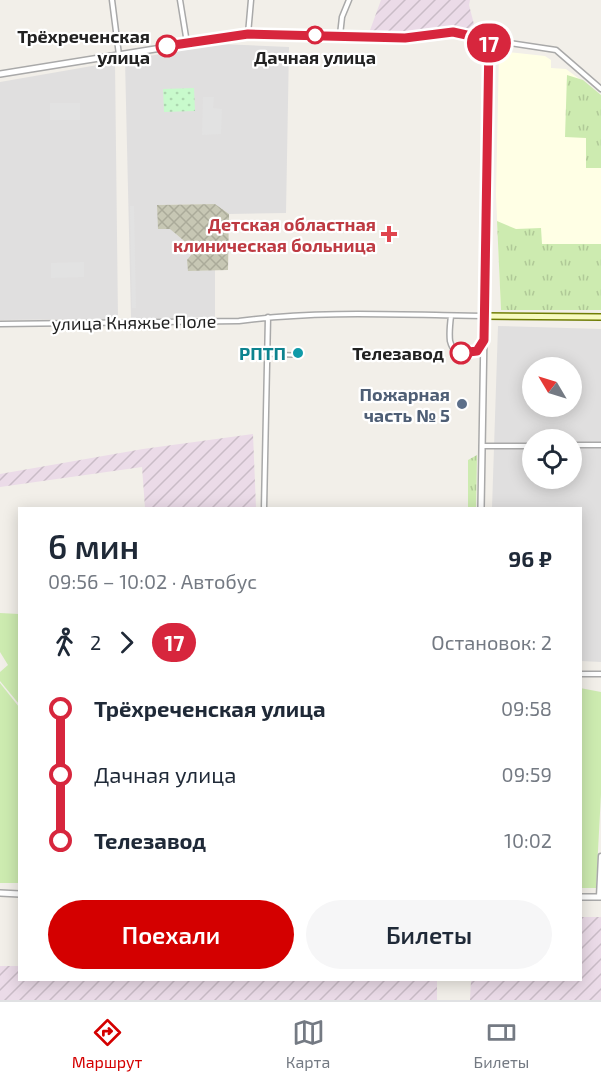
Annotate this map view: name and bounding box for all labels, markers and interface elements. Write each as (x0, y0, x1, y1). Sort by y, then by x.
line badge: 17 (462, 24, 516, 63)
place label: Трёхреченская улица (17, 25, 150, 68)
marker: Дачная улица (306, 26, 324, 44)
text: 17 (479, 31, 499, 56)
marker: Трёхреченская улица (156, 35, 178, 57)
place label: Дачная улица (254, 46, 376, 68)
place label: Детская областная клиническая больница (173, 213, 376, 256)
marker: Детская областная клиническая больница (380, 225, 398, 243)
street label: улица Княжье Поле (52, 310, 216, 334)
place label: РПТП (239, 342, 286, 364)
place label: Телезавод (352, 342, 444, 364)
marker: Телезавод (450, 342, 472, 364)
marker: РПТП (291, 346, 305, 360)
north arrow (522, 357, 582, 417)
map controls (522, 357, 582, 489)
place label: Пожарная часть № 5 (360, 383, 450, 426)
marker: Пожарная часть № 5 (455, 397, 469, 411)
button: locate (522, 429, 582, 489)
text: 6 мин (48, 526, 139, 566)
text: 96 ₽ (508, 545, 552, 571)
text: 09:56 – 10:02 · Автобус (48, 569, 257, 593)
icon: walk (48, 626, 81, 659)
icon: forward (110, 626, 143, 659)
text: 2 (90, 630, 101, 654)
text: 17 (164, 630, 184, 655)
text: Остановок: 2 (431, 630, 552, 654)
text: Трёхреченская улица (94, 695, 326, 721)
text: 09:58 (501, 696, 552, 720)
text: Дачная улица (94, 761, 236, 787)
text: 09:59 (502, 762, 552, 786)
text: Телезавод (94, 827, 206, 853)
text: 10:02 (504, 828, 552, 852)
button: Поехали (48, 900, 294, 969)
button: Билеты (306, 900, 552, 969)
tab: Маршрут (72, 1016, 142, 1071)
tab: Карта (286, 1016, 330, 1071)
tab: Билеты (474, 1016, 529, 1071)

